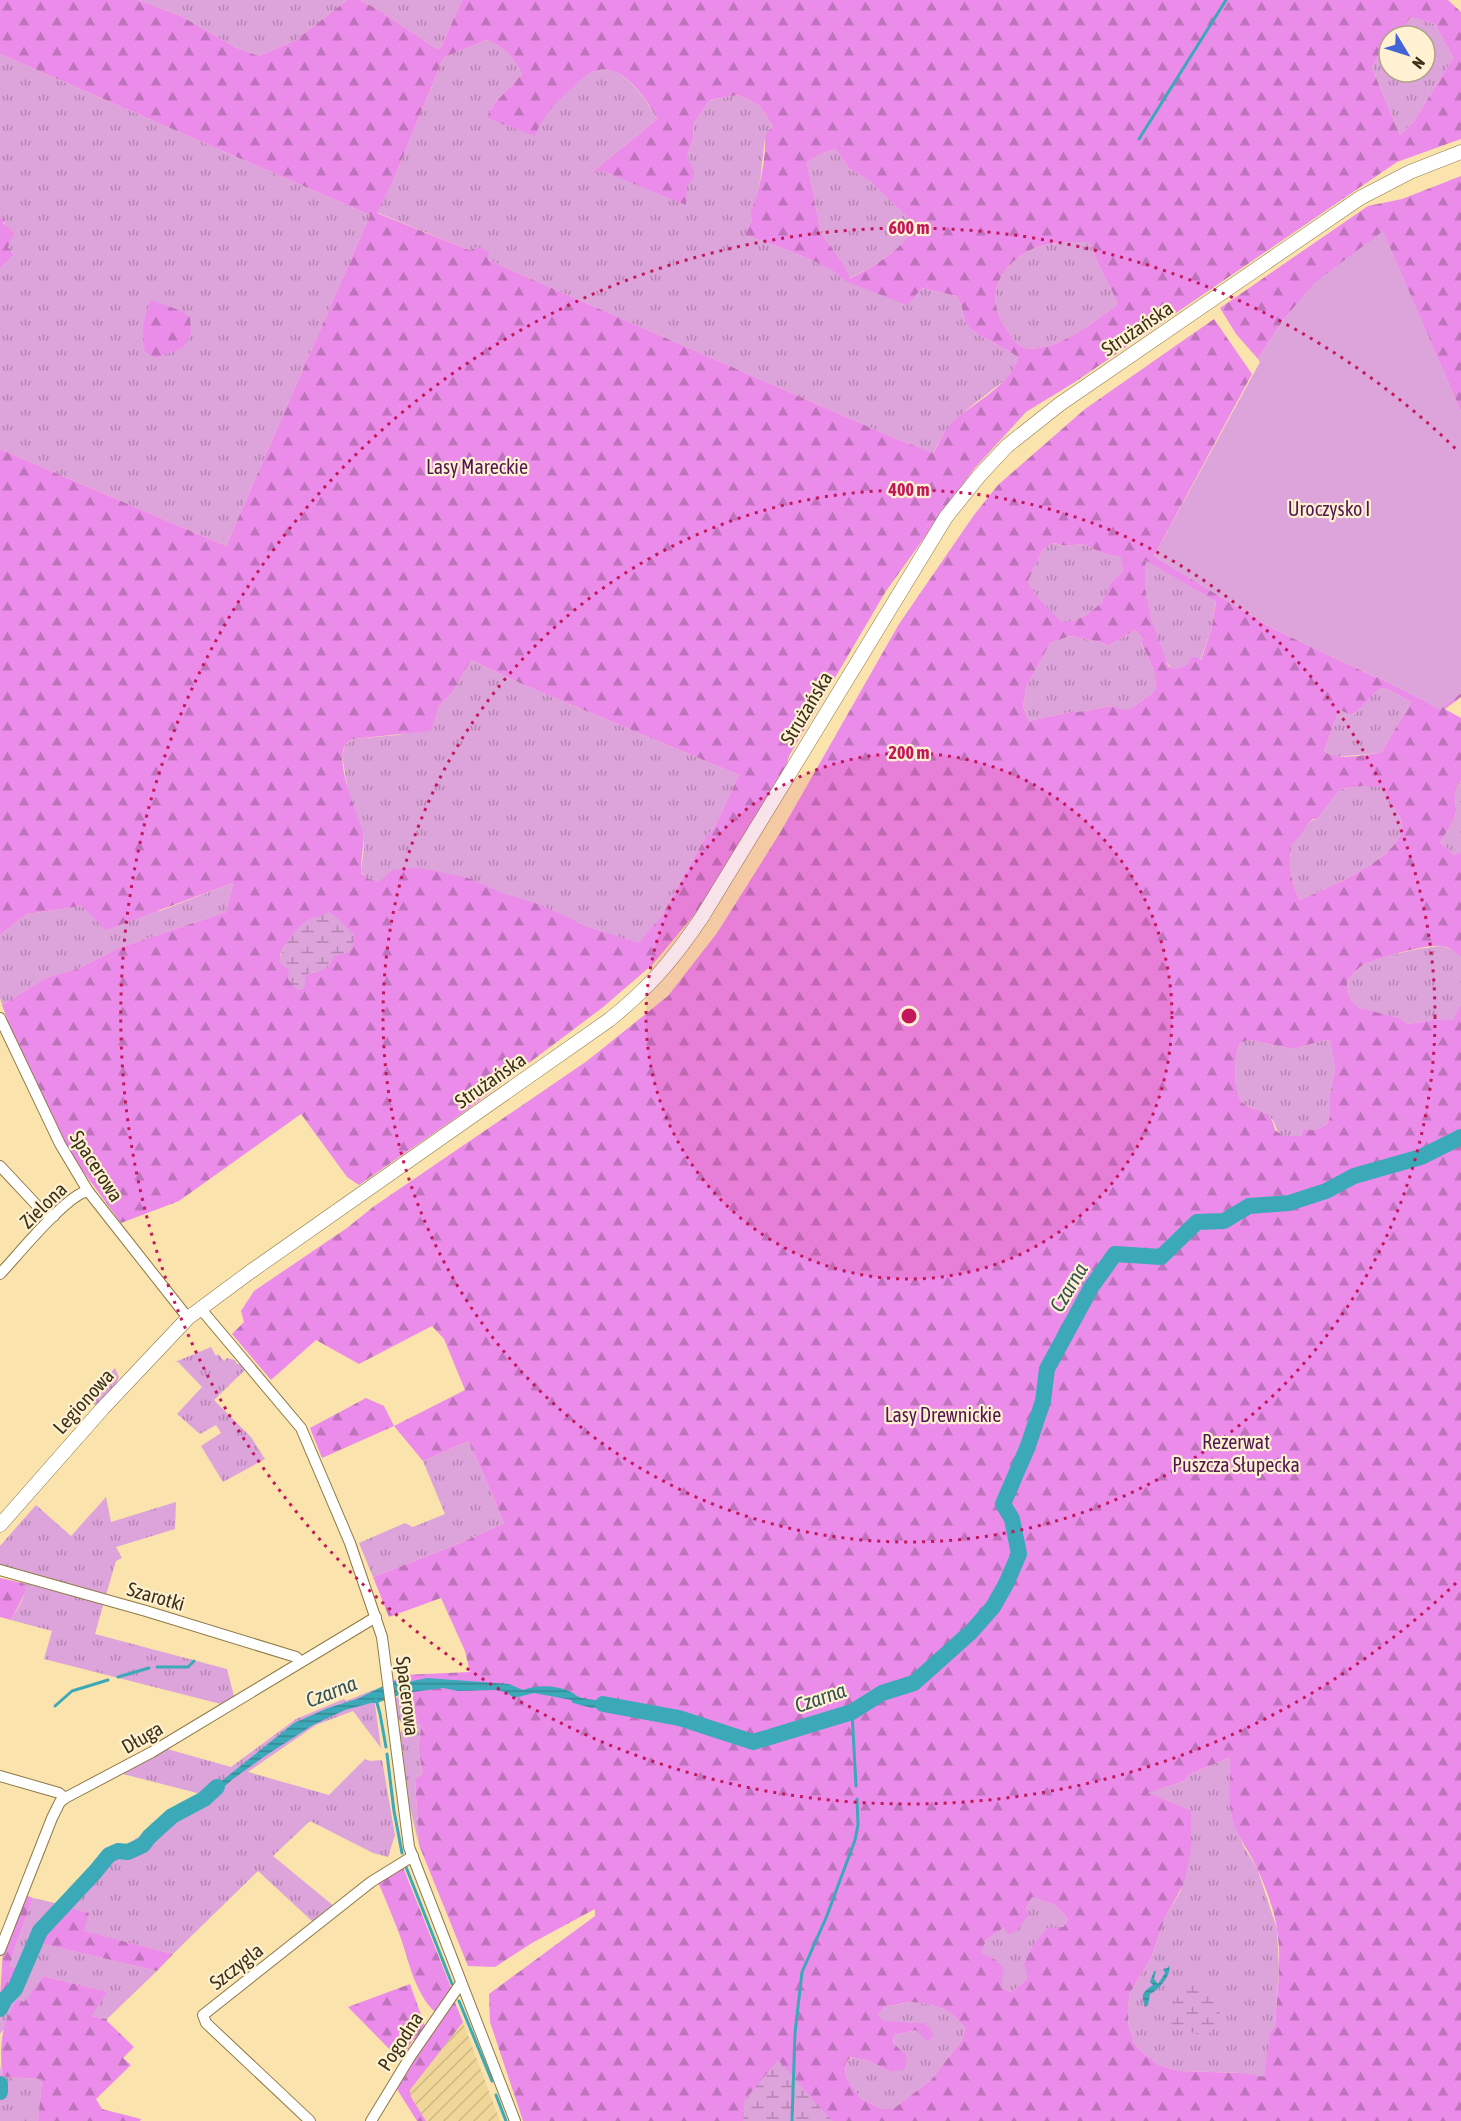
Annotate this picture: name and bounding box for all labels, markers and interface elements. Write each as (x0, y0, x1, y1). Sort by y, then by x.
north arrow (1377, 24, 1437, 84)
text: N (1409, 54, 1429, 73)
text: 600 m (889, 217, 929, 238)
street label: Strużańska (1097, 296, 1177, 360)
park label: Lasy Mareckie (426, 455, 528, 478)
text: 400 m (888, 479, 929, 500)
park label: Uroczysko I (1288, 497, 1370, 520)
street label: Strużańska (775, 667, 837, 749)
text: 200 m (889, 742, 929, 763)
centre of rings (899, 1006, 919, 1026)
street label: Strużańska (450, 1047, 530, 1113)
street label: Spacerowa (66, 1126, 128, 1206)
street label: Zielona (15, 1177, 71, 1233)
water label: Czarna (1044, 1258, 1092, 1316)
street label: Legionowa (48, 1364, 118, 1438)
park label: Lasy Drewnickie (885, 1403, 1001, 1426)
park label: Rezerwat Puszcza Słupecka (1172, 1430, 1300, 1476)
street label: Szarotki (125, 1577, 187, 1615)
street label: Spacerowa (392, 1655, 424, 1737)
water label: Czarna (302, 1670, 360, 1712)
water label: Czarna (791, 1677, 849, 1717)
street label: Długa (117, 1716, 167, 1758)
street label: Szczygla (205, 1938, 267, 1994)
street label: Pogodna (373, 2007, 427, 2075)

